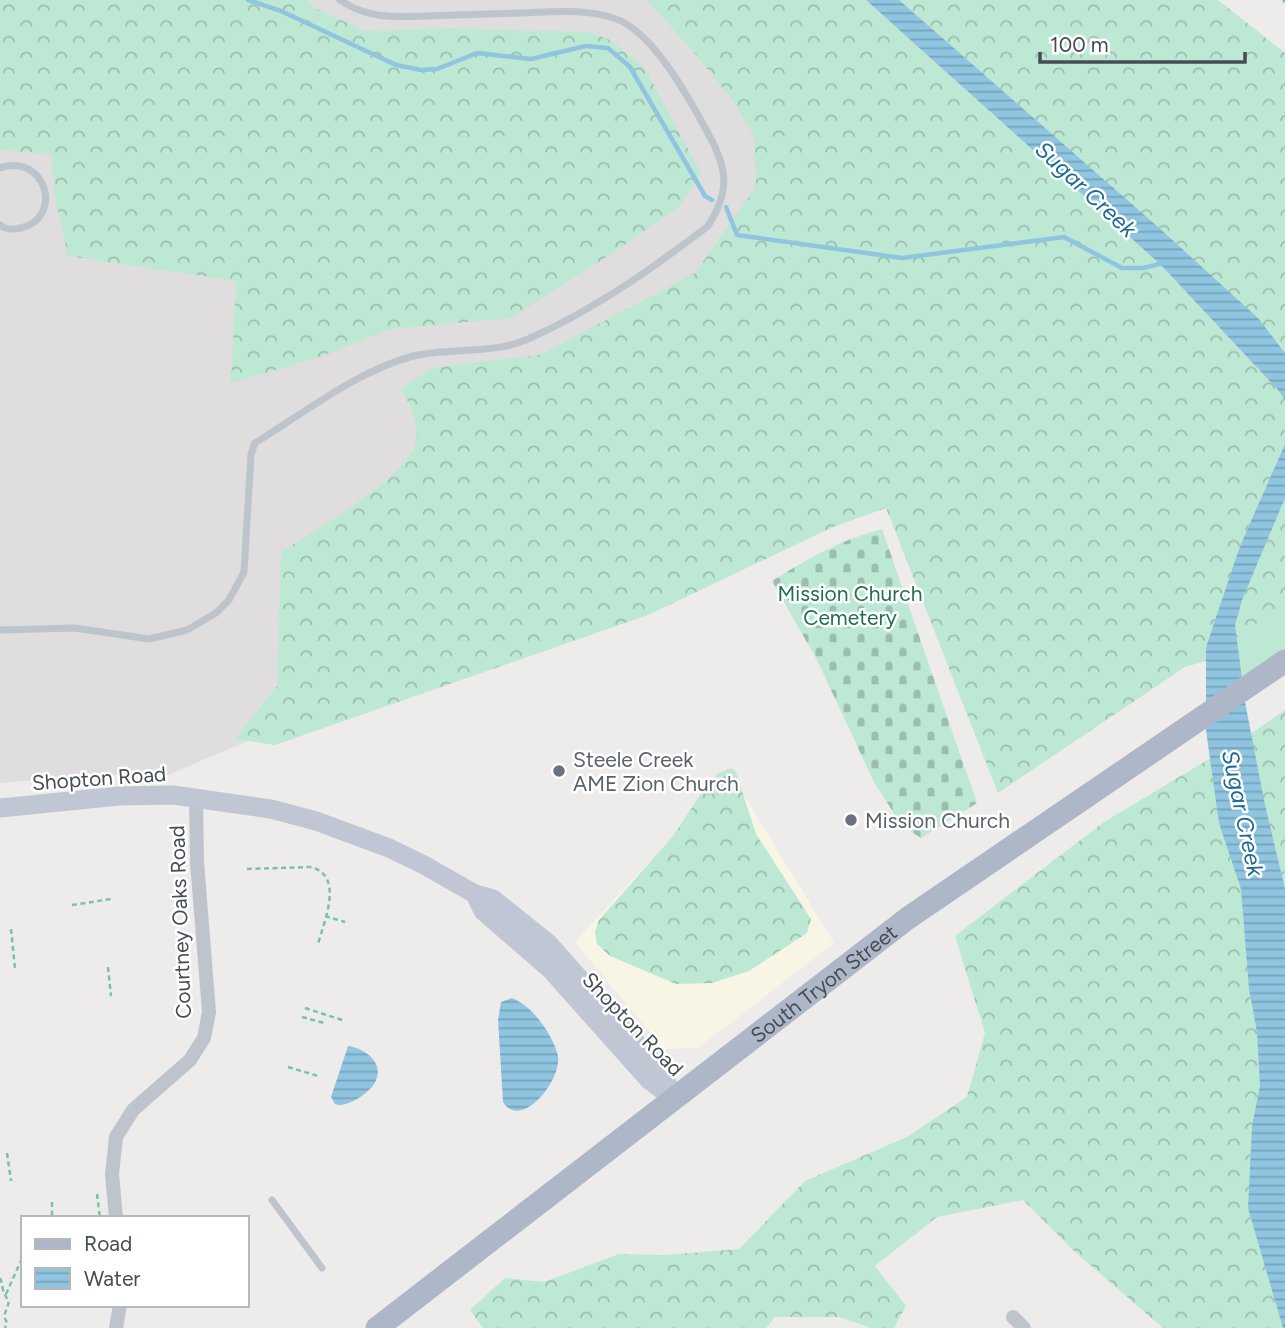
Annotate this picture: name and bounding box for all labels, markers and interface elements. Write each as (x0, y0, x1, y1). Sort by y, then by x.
scale bar (1040, 21, 1245, 65)
text: 100 m (1050, 32, 1109, 57)
water label: Sugar Creek (1030, 135, 1143, 244)
park label: Mission Church Cemetery (778, 581, 922, 630)
place label: Steele Creek AME Zion Church (573, 747, 739, 796)
water label: Sugar Creek (1216, 747, 1270, 879)
street label: Shopton Road (31, 761, 167, 795)
marker: Steele Creek AME Zion Church (551, 763, 567, 779)
place label: Mission Church (865, 808, 1010, 833)
marker: Mission Church (843, 812, 859, 828)
street label: Courtney Oaks Road (164, 825, 196, 1019)
street label: South Tryon Street (745, 919, 902, 1048)
street label: Shopton Road (577, 967, 689, 1081)
legend (21, 1216, 248, 1307)
text: Road (84, 1231, 132, 1256)
text: Water (84, 1266, 140, 1291)

